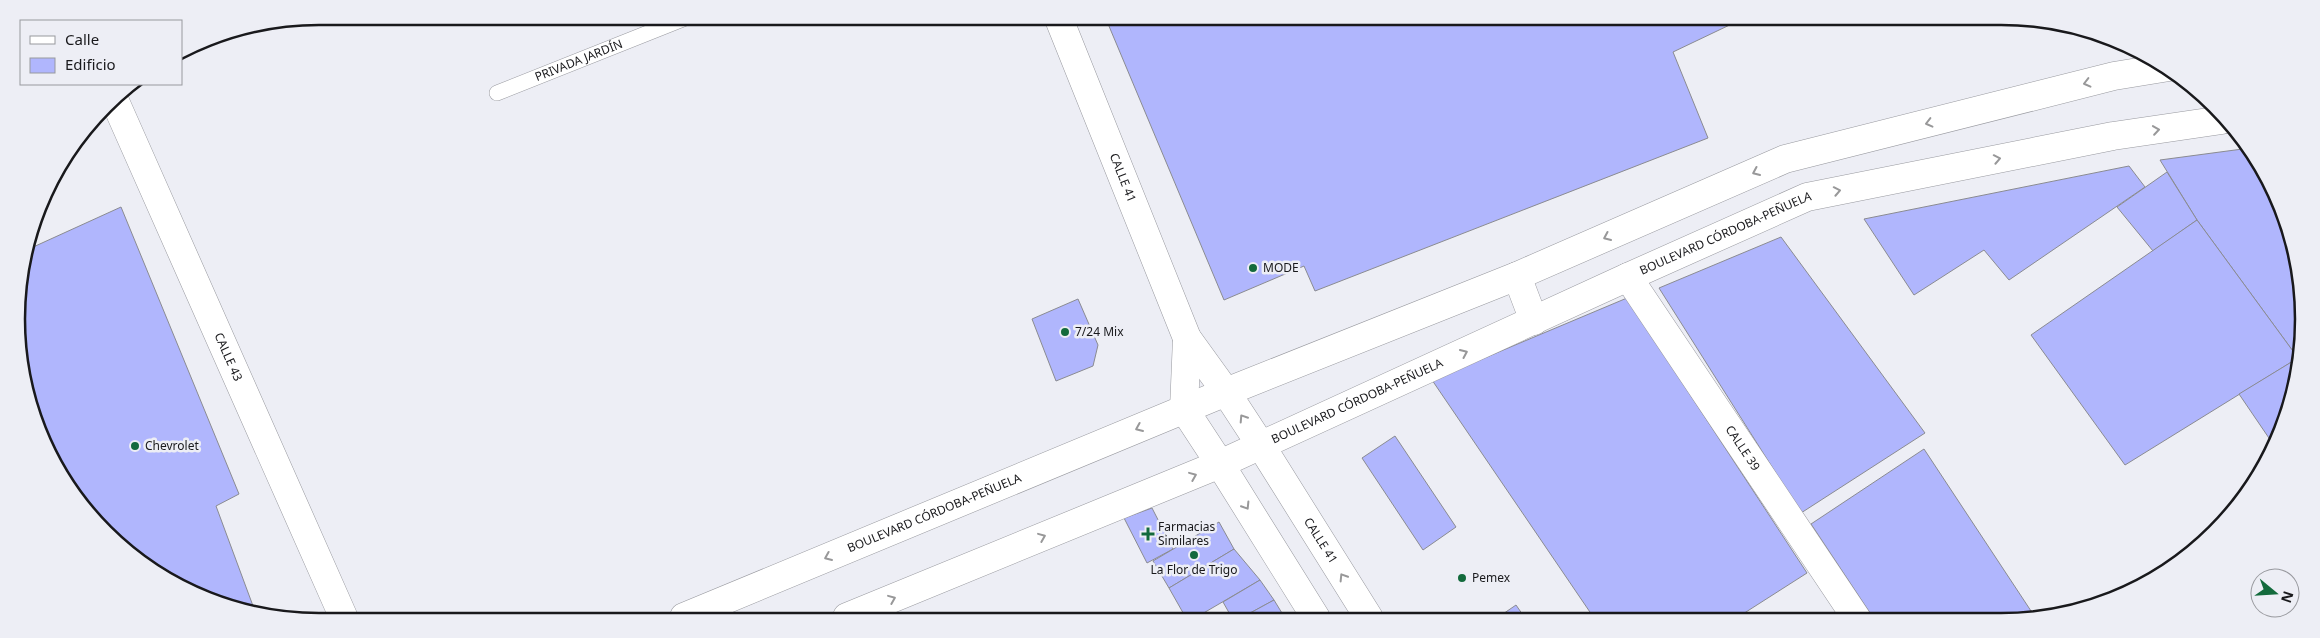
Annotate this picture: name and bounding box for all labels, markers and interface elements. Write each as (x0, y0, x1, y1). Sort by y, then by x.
legend (20, 20, 182, 85)
text: Calle (65, 29, 99, 49)
street label: PRIVADA JARDÍN (532, 35, 625, 85)
text: Edificio (65, 54, 116, 74)
one-way arrow (2082, 77, 2091, 88)
one-way arrow (1926, 117, 1934, 127)
one-way arrow (2152, 125, 2161, 135)
street label: CALLE 41 (1106, 150, 1141, 205)
one-way arrow (1992, 155, 2001, 165)
one-way arrow (1752, 165, 1761, 176)
street label: BOULEVARD CÓRDOBA-PEÑUELA (1637, 187, 1813, 279)
one-way arrow (1833, 187, 1842, 197)
one-way arrow (1603, 230, 1612, 241)
place label: MODE (1263, 259, 1299, 276)
marker: MODE (1247, 262, 1259, 274)
place label: 7/24 Mix (1075, 323, 1124, 340)
marker: 7/24 Mix (1059, 326, 1071, 338)
street label: CALLE 43 (210, 330, 247, 384)
one-way arrow (1459, 348, 1468, 359)
street label: BOULEVARD CÓRDOBA-PEÑUELA (1268, 354, 1446, 447)
one-way arrow (1240, 414, 1249, 424)
one-way arrow (1135, 421, 1144, 432)
street label: CALLE 39 (1722, 422, 1764, 474)
place label: Chevrolet (145, 437, 199, 454)
marker: Chevrolet (129, 440, 141, 452)
street label: BOULEVARD CÓRDOBA-PEÑUELA (845, 469, 1024, 556)
one-way arrow (1188, 471, 1197, 482)
one-way arrow (1240, 500, 1249, 509)
street label: CALLE 41 (1300, 514, 1342, 567)
place label: Farmacias Similares (1158, 518, 1215, 549)
marker: Farmacias Similares (1142, 528, 1154, 540)
one-way arrow (1037, 533, 1046, 543)
marker: La Flor de Trigo (1188, 549, 1200, 561)
one-way arrow (824, 551, 833, 562)
place label: La Flor de Trigo (1151, 561, 1237, 578)
north arrow (2250, 568, 2300, 618)
place label: Pemex (1472, 569, 1511, 586)
marker: Pemex (1456, 572, 1468, 584)
one-way arrow (1340, 573, 1350, 582)
text: N (2277, 589, 2299, 606)
one-way arrow (887, 594, 896, 605)

